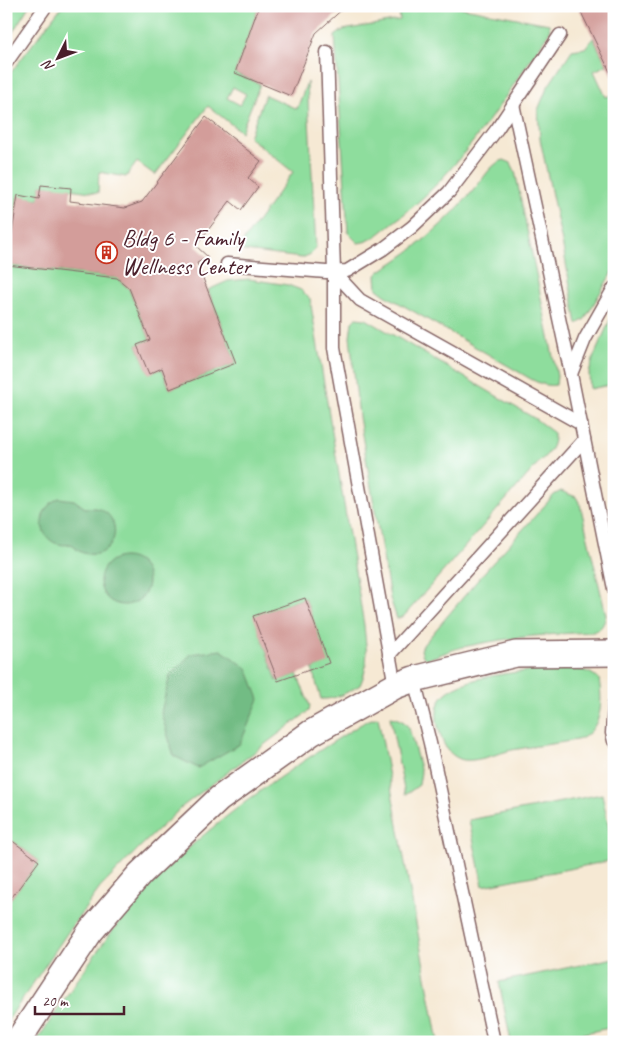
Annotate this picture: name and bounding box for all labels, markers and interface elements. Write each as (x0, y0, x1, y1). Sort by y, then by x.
north arrow (32, 32, 82, 82)
text: N (38, 56, 58, 75)
place label: Bldg 6 - Family Wellness Center (122, 223, 253, 281)
building icon: Bldg 6 - Family Wellness Center (94, 240, 118, 264)
scale bar (35, 983, 124, 1015)
text: 20 m (42, 992, 69, 1011)

